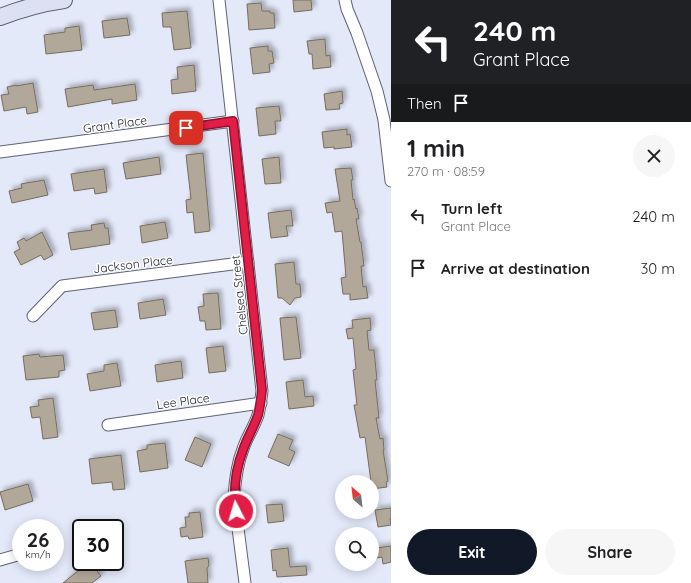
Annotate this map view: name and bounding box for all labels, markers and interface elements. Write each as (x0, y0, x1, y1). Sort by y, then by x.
text: 240 m (473, 13, 556, 48)
icon: left (407, 16, 459, 68)
text: Grant Place (473, 48, 570, 71)
icon: arrive (450, 92, 472, 114)
text: Then (407, 94, 442, 113)
pin (169, 111, 203, 145)
street label: Grant Place (82, 112, 148, 136)
icon: arrive (175, 117, 197, 139)
text: 1 min (407, 133, 465, 163)
button: close (633, 135, 675, 177)
text: 270 m · 08:59 (407, 163, 485, 179)
text: Turn left (441, 199, 503, 218)
icon: left (407, 205, 429, 227)
text: 240 m (632, 207, 675, 226)
text: Grant Place (441, 218, 511, 234)
street label: Jackson Place (92, 252, 174, 276)
street label: Chelsea Street (227, 254, 251, 336)
icon: arrive (407, 257, 429, 279)
text: Arrive at destination (441, 259, 590, 278)
text: 30 m (640, 259, 675, 278)
street label: Lee Place (156, 390, 211, 412)
north arrow (335, 475, 379, 519)
map controls (335, 475, 379, 571)
position arrow (215, 490, 257, 532)
speed limit sign: 30 (72, 519, 124, 571)
text: 26 (27, 527, 49, 552)
button: search (335, 527, 379, 571)
button: Exit (407, 529, 537, 575)
button: Share (545, 529, 675, 575)
text: km/h (25, 548, 51, 561)

